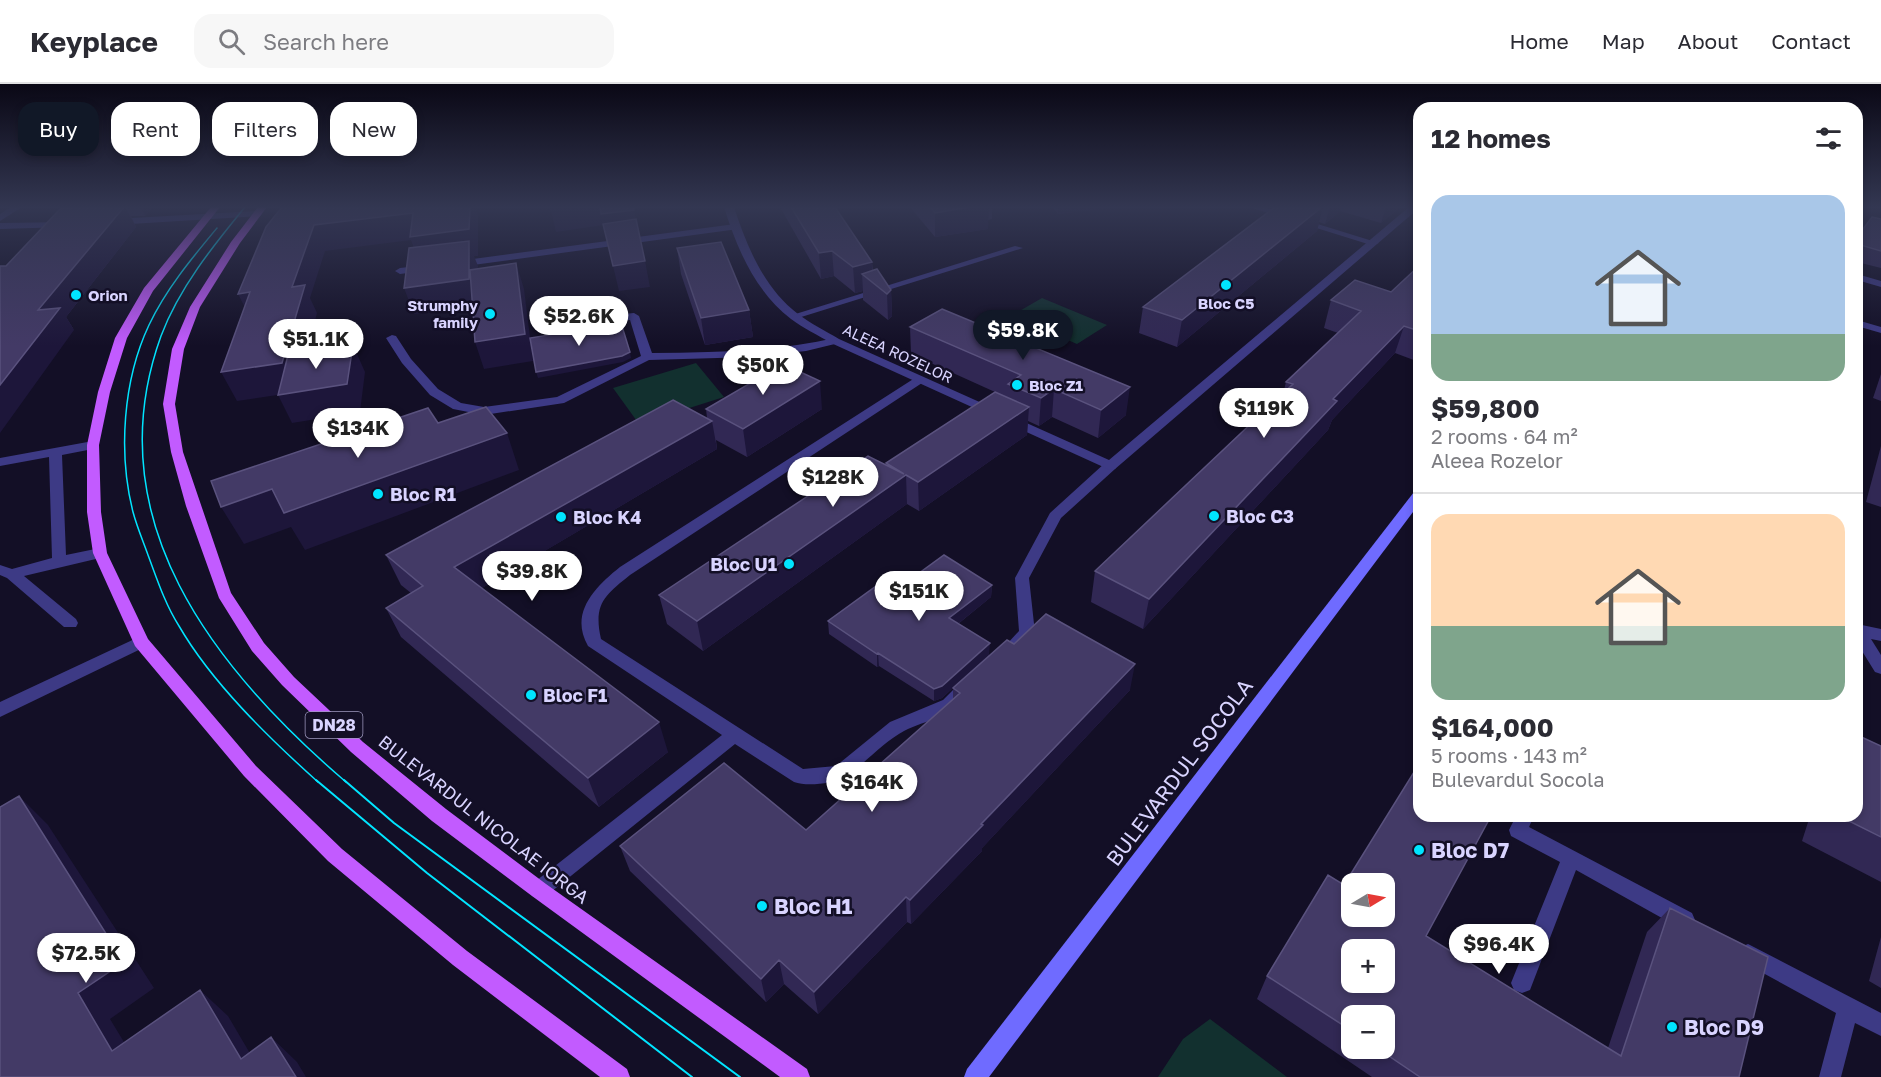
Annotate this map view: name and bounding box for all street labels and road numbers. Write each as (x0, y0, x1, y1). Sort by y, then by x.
street label: ALEEA ROZELOR (840, 320, 956, 386)
street label: BULEVARDUL SOCOLA (1100, 673, 1258, 871)
road number: DN28 (306, 712, 362, 738)
street label: BULEVARDUL NICOLAE IORGA (375, 730, 593, 908)

